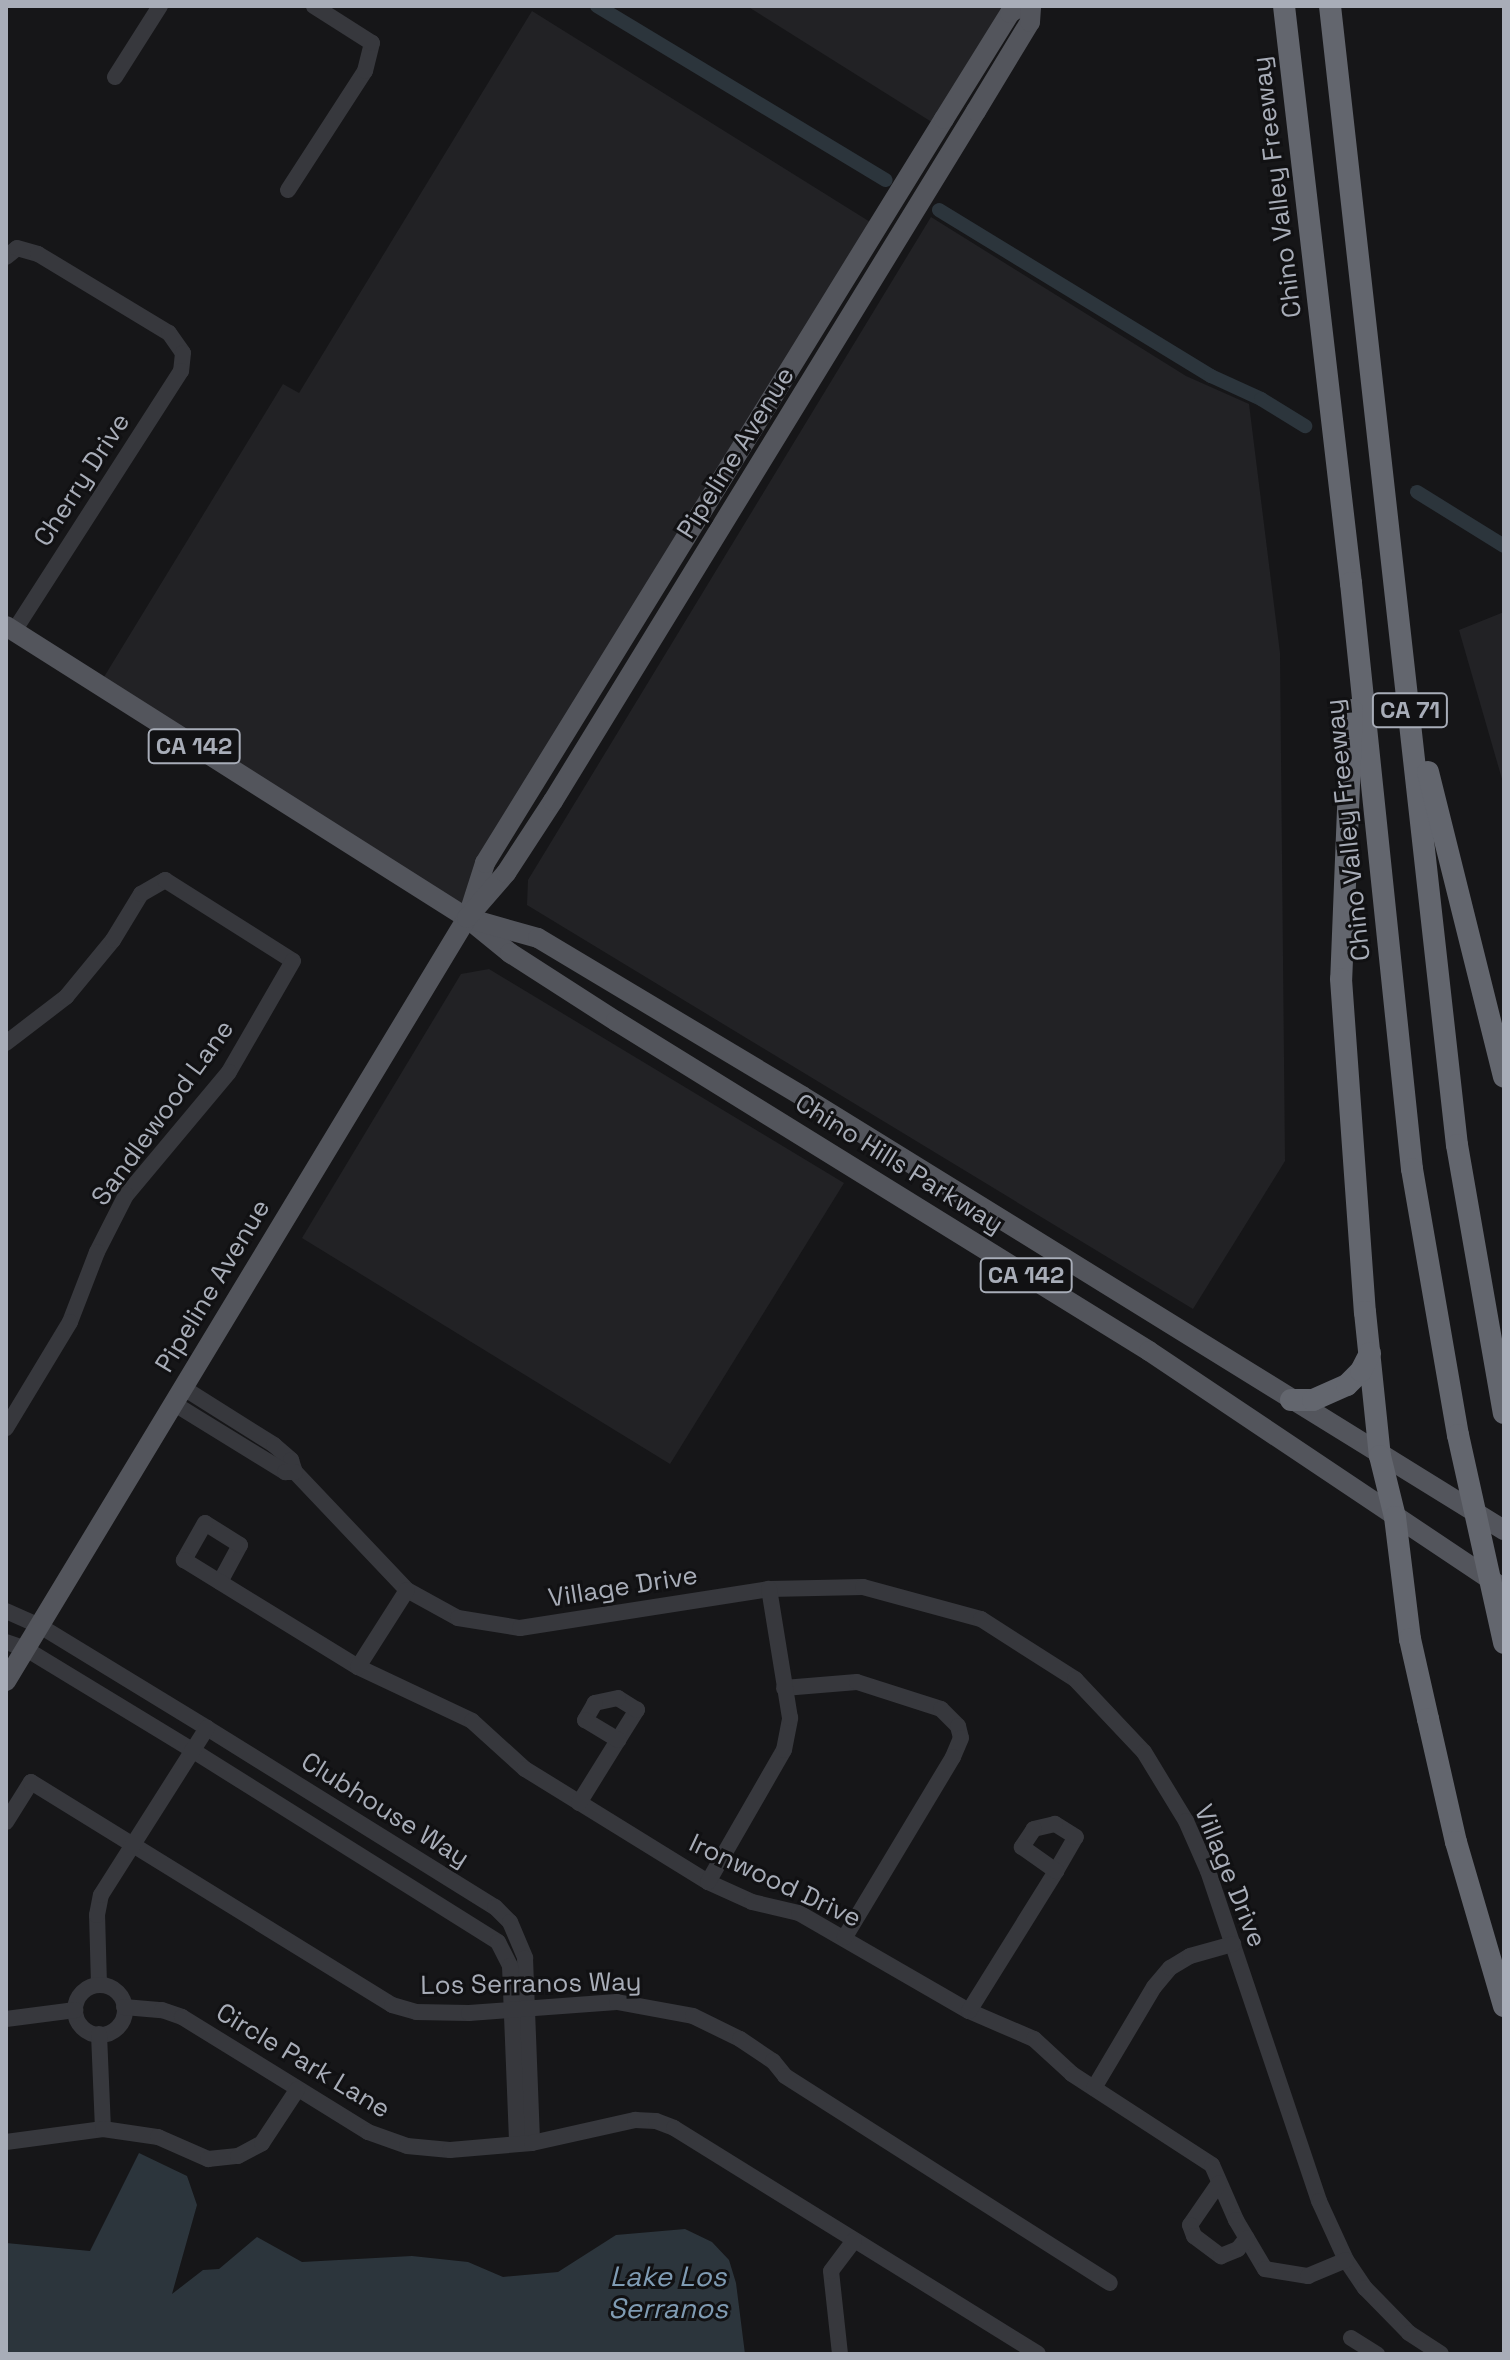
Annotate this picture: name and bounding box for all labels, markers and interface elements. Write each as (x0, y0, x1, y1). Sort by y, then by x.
street label: Chino Valley Freeway (1245, 54, 1309, 320)
street label: Pipeline Avenue (671, 361, 801, 545)
street label: Cherry Drive (27, 408, 137, 552)
road number: CA 71 (1370, 690, 1450, 730)
street label: Chino Valley Freeway (1319, 697, 1377, 963)
road number: CA 142 (146, 726, 242, 766)
street label: Sandlewood Lane (85, 1014, 241, 1212)
street label: Chino Hills Parkway (789, 1087, 1009, 1241)
street label: Pipeline Avenue (149, 1194, 277, 1378)
road number: CA 142 (978, 1255, 1074, 1295)
street label: Village Drive (546, 1560, 700, 1614)
street label: Clubhouse Way (295, 1746, 475, 1874)
street label: Village Drive (1187, 1800, 1273, 1952)
street label: Ironwood Drive (684, 1828, 866, 1934)
street label: Los Serranos Way (420, 1966, 642, 2002)
street label: Circle Park Lane (210, 1997, 396, 2125)
water label: Lake Los Serranos (608, 2259, 728, 2325)

